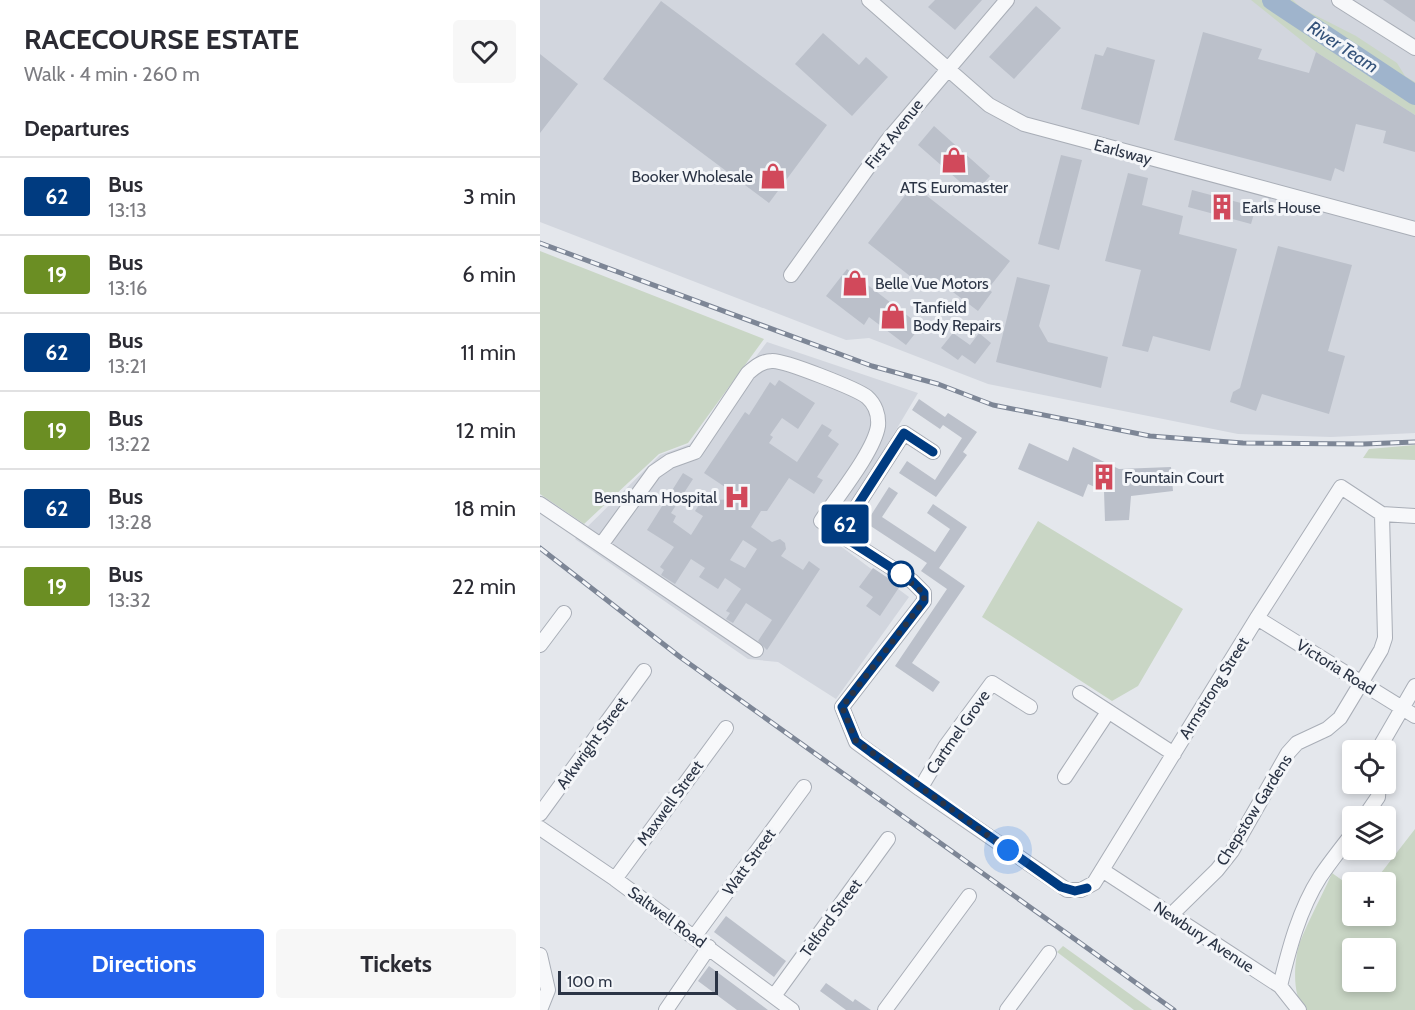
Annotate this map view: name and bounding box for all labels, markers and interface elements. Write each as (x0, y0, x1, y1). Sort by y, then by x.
water label: River Team (1304, 16, 1382, 78)
button: heart (453, 20, 516, 83)
text: RACECOURSE ESTATE (24, 22, 299, 56)
text: Walk · 4 min · 260 m (24, 62, 200, 86)
street label: First Avenue (861, 95, 927, 173)
text: Departures (24, 115, 129, 142)
street label: Earlsway (1092, 135, 1154, 169)
shop icon: ATS Euromaster (939, 145, 969, 175)
shop icon: Booker Wholesale (758, 161, 788, 191)
place label: Booker Wholesale (631, 167, 753, 186)
text: Bus (108, 171, 143, 198)
place label: ATS Euromaster (900, 178, 1009, 197)
text: 3 min (463, 183, 516, 210)
text: 62 (46, 184, 68, 209)
building icon: Earls House (1207, 192, 1237, 222)
text: 13:13 (108, 198, 147, 222)
place label: Earls House (1242, 198, 1321, 217)
text: Bus (108, 249, 143, 276)
text: 6 min (462, 261, 516, 288)
text: 19 (47, 262, 67, 287)
shop icon: Belle Vue Motors (840, 268, 870, 298)
place label: Belle Vue Motors (875, 274, 989, 293)
text: 13:16 (108, 276, 147, 300)
place label: Tanfield Body Repairs (913, 298, 1001, 335)
shop icon: Tanfield Body Repairs (878, 301, 908, 331)
text: Bus (108, 327, 143, 354)
text: 11 min (460, 339, 516, 366)
text: 62 (46, 340, 68, 365)
text: 13:21 (108, 354, 147, 378)
text: Bus (108, 405, 143, 432)
text: 12 min (456, 417, 516, 444)
text: 19 (47, 418, 67, 443)
text: 13:22 (108, 432, 150, 456)
building icon: Fountain Court (1089, 462, 1119, 492)
place label: Fountain Court (1124, 468, 1225, 487)
hospital icon: Bensham Hospital (722, 482, 752, 512)
text: Bus (108, 483, 143, 510)
place label: Bensham Hospital (594, 488, 717, 507)
text: 18 min (454, 495, 516, 522)
text: 62 (46, 496, 68, 521)
line badge: 62 (818, 504, 872, 544)
text: 13:28 (108, 510, 152, 534)
text: 62 (834, 512, 856, 537)
text: Bus (108, 561, 143, 588)
unlabelled marker (888, 561, 914, 587)
text: 22 min (452, 573, 516, 600)
text: 19 (47, 574, 67, 599)
text: 13:32 (108, 588, 151, 612)
street label: Armstrong Street (1175, 633, 1253, 742)
street label: Victoria Road (1293, 635, 1379, 699)
street label: Cartmel Grove (922, 687, 994, 777)
street label: Arkwright Street (552, 693, 632, 793)
map controls (1342, 740, 1396, 992)
button: locate (1342, 740, 1396, 794)
street label: Chepstow Gardens (1212, 751, 1296, 869)
street label: Maxwell Street (633, 756, 707, 849)
button: layers (1342, 806, 1396, 860)
street label: Watt Street (719, 825, 780, 899)
your location (993, 835, 1023, 865)
button: + (1342, 872, 1396, 926)
street label: Telford Street (796, 875, 866, 961)
street label: Saltwell Road (624, 882, 710, 952)
street label: Newbury Avenue (1150, 898, 1258, 976)
button: Directions (24, 929, 264, 998)
button: Tickets (276, 929, 516, 998)
button: − (1342, 938, 1396, 992)
scale bar (558, 968, 718, 996)
text: 100 m (567, 972, 612, 991)

